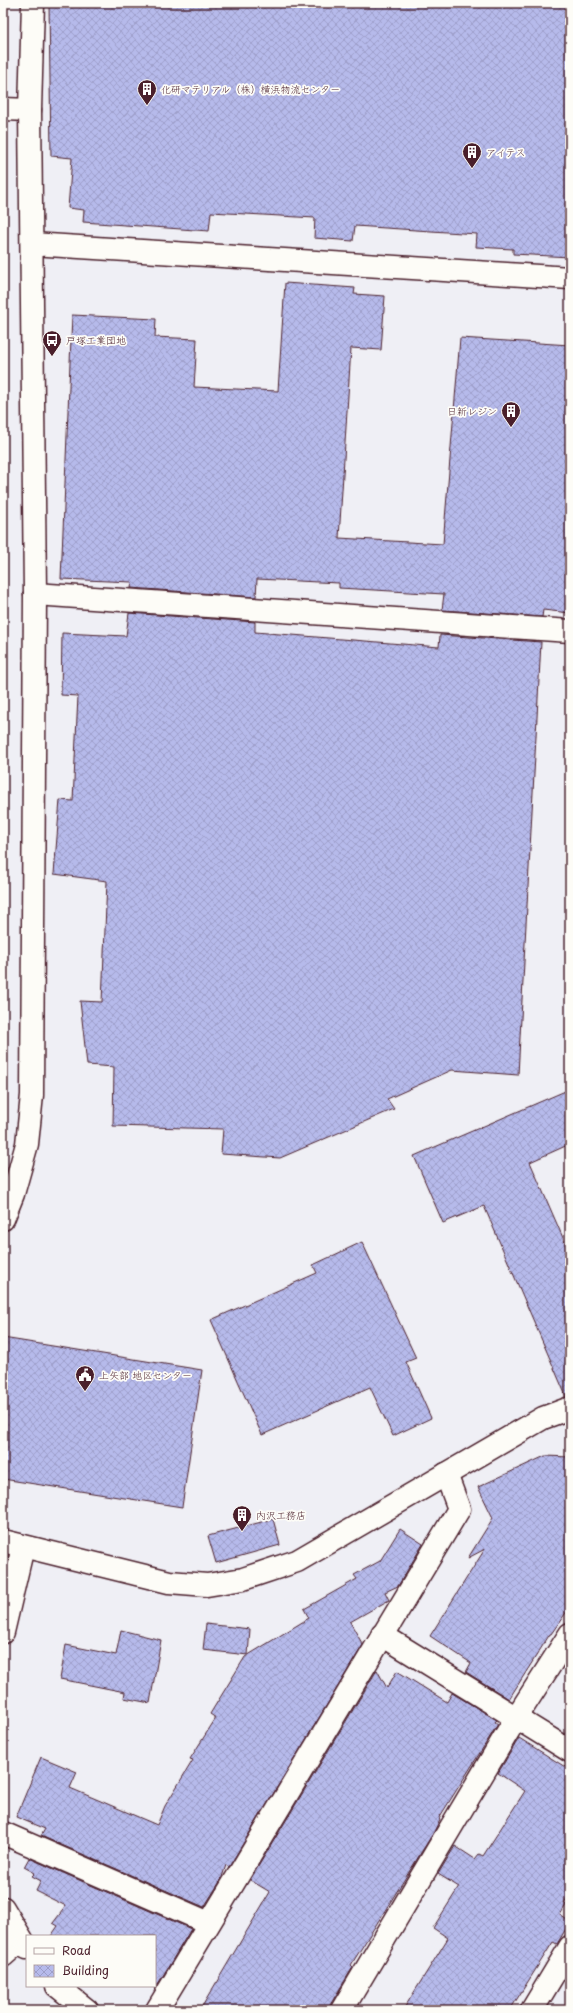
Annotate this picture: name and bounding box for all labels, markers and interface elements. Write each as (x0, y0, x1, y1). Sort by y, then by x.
building icon: 化研マテリアル（株）横浜物流センター (136, 78, 158, 106)
place label: 化研マテリアル（株）横浜物流センター (161, 81, 340, 96)
building icon: アイテス (461, 141, 483, 169)
place label: アイテス (486, 144, 525, 159)
bus stop icon: 戸塚工業団地 (41, 329, 63, 357)
place label: 戸塚工業団地 (66, 332, 126, 347)
building icon: 日新レジン (500, 400, 522, 428)
place label: 日新レジン (447, 403, 497, 418)
public building icon: 上矢部 地区センター (74, 1364, 96, 1392)
place label: 上矢部 地区センター (99, 1367, 192, 1382)
building icon: 内沢工務店 (231, 1504, 253, 1532)
place label: 内沢工務店 (256, 1507, 306, 1522)
legend (26, 1935, 156, 1987)
text: Road (62, 1941, 91, 1959)
text: Building (62, 1961, 109, 1979)

